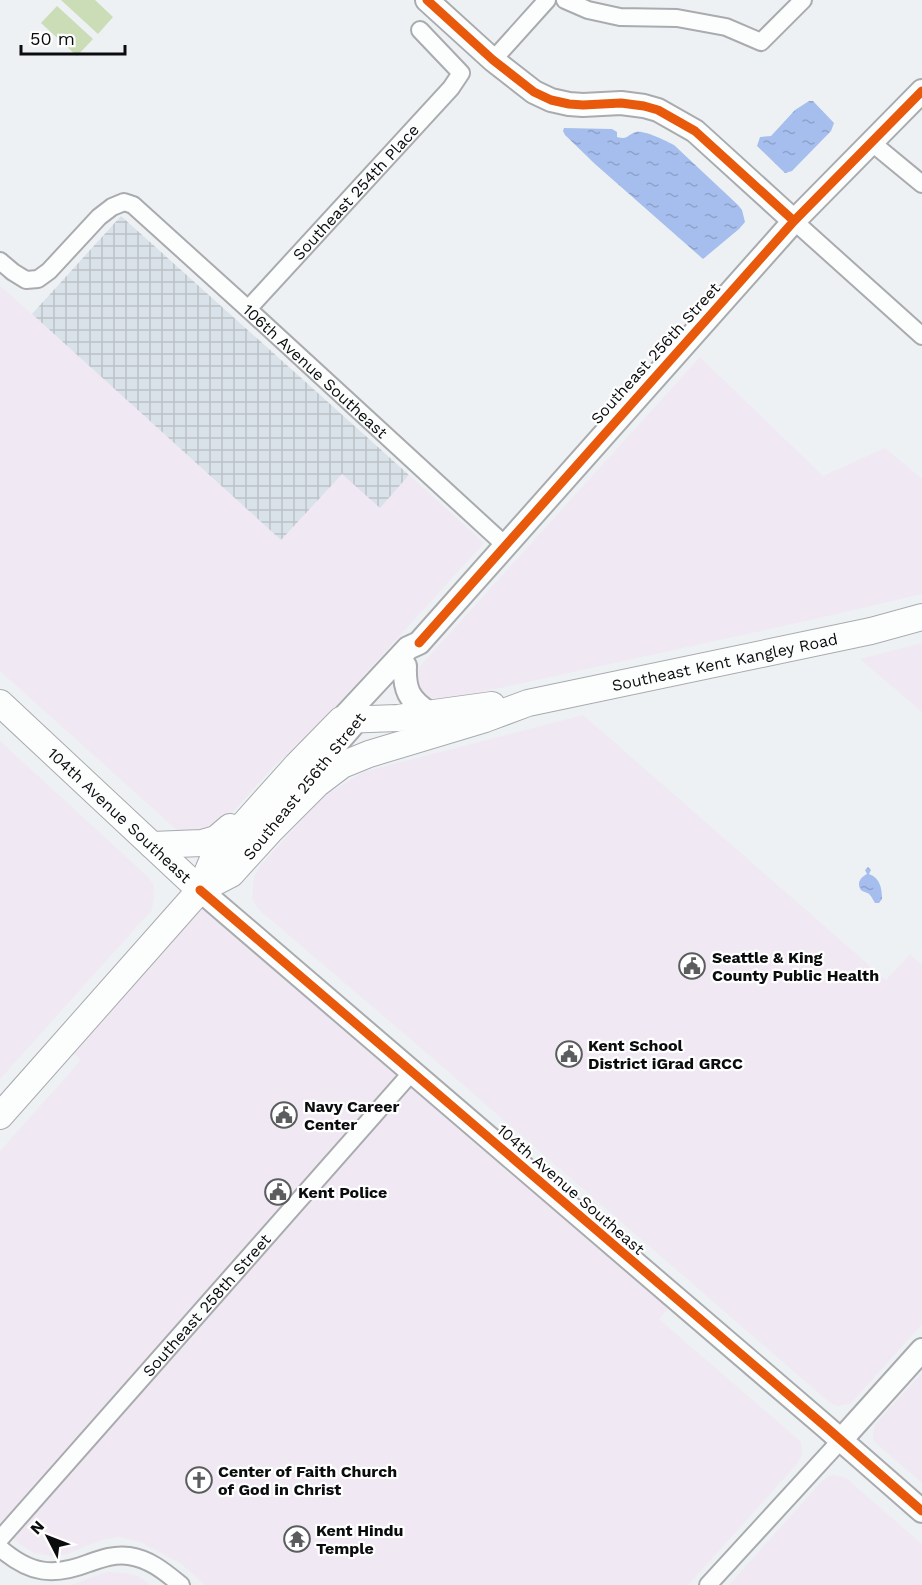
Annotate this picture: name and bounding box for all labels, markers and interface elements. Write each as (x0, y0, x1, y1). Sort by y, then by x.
scale bar (21, 18, 124, 56)
text: 50 m (30, 28, 75, 49)
street label: Southeast 254th Place (289, 120, 423, 264)
street label: Southeast 256th Street (587, 278, 724, 428)
street label: 106th Avenue Southeast (239, 300, 391, 442)
street label: Southeast Kent Kangley Road (610, 629, 839, 695)
street label: Southeast 256th Street (239, 709, 370, 864)
street label: 104th Avenue Southeast (44, 744, 195, 887)
place label: Seattle & King County Public Health (712, 948, 879, 985)
public building icon: Seattle & King County Public Health (677, 951, 707, 981)
place label: Kent School District iGrad GRCC (588, 1036, 743, 1073)
public building icon: Kent School District iGrad GRCC (554, 1039, 584, 1069)
place label: Navy Career Center (304, 1097, 399, 1134)
public building icon: Navy Career Center (269, 1100, 299, 1130)
street label: 104th Avenue Southeast (493, 1120, 649, 1259)
public building icon: Kent Police (263, 1177, 293, 1207)
place label: Kent Police (298, 1183, 387, 1202)
street label: Southeast 258th Street (139, 1230, 275, 1381)
place label: Center of Faith Church of God in Christ (218, 1462, 397, 1499)
church icon: Center of Faith Church of God in Christ (184, 1465, 214, 1495)
north arrow (18, 1507, 78, 1567)
text: N (26, 1517, 48, 1538)
place label: Kent Hindu Temple (316, 1521, 404, 1558)
temple icon: Kent Hindu Temple (282, 1524, 312, 1554)

